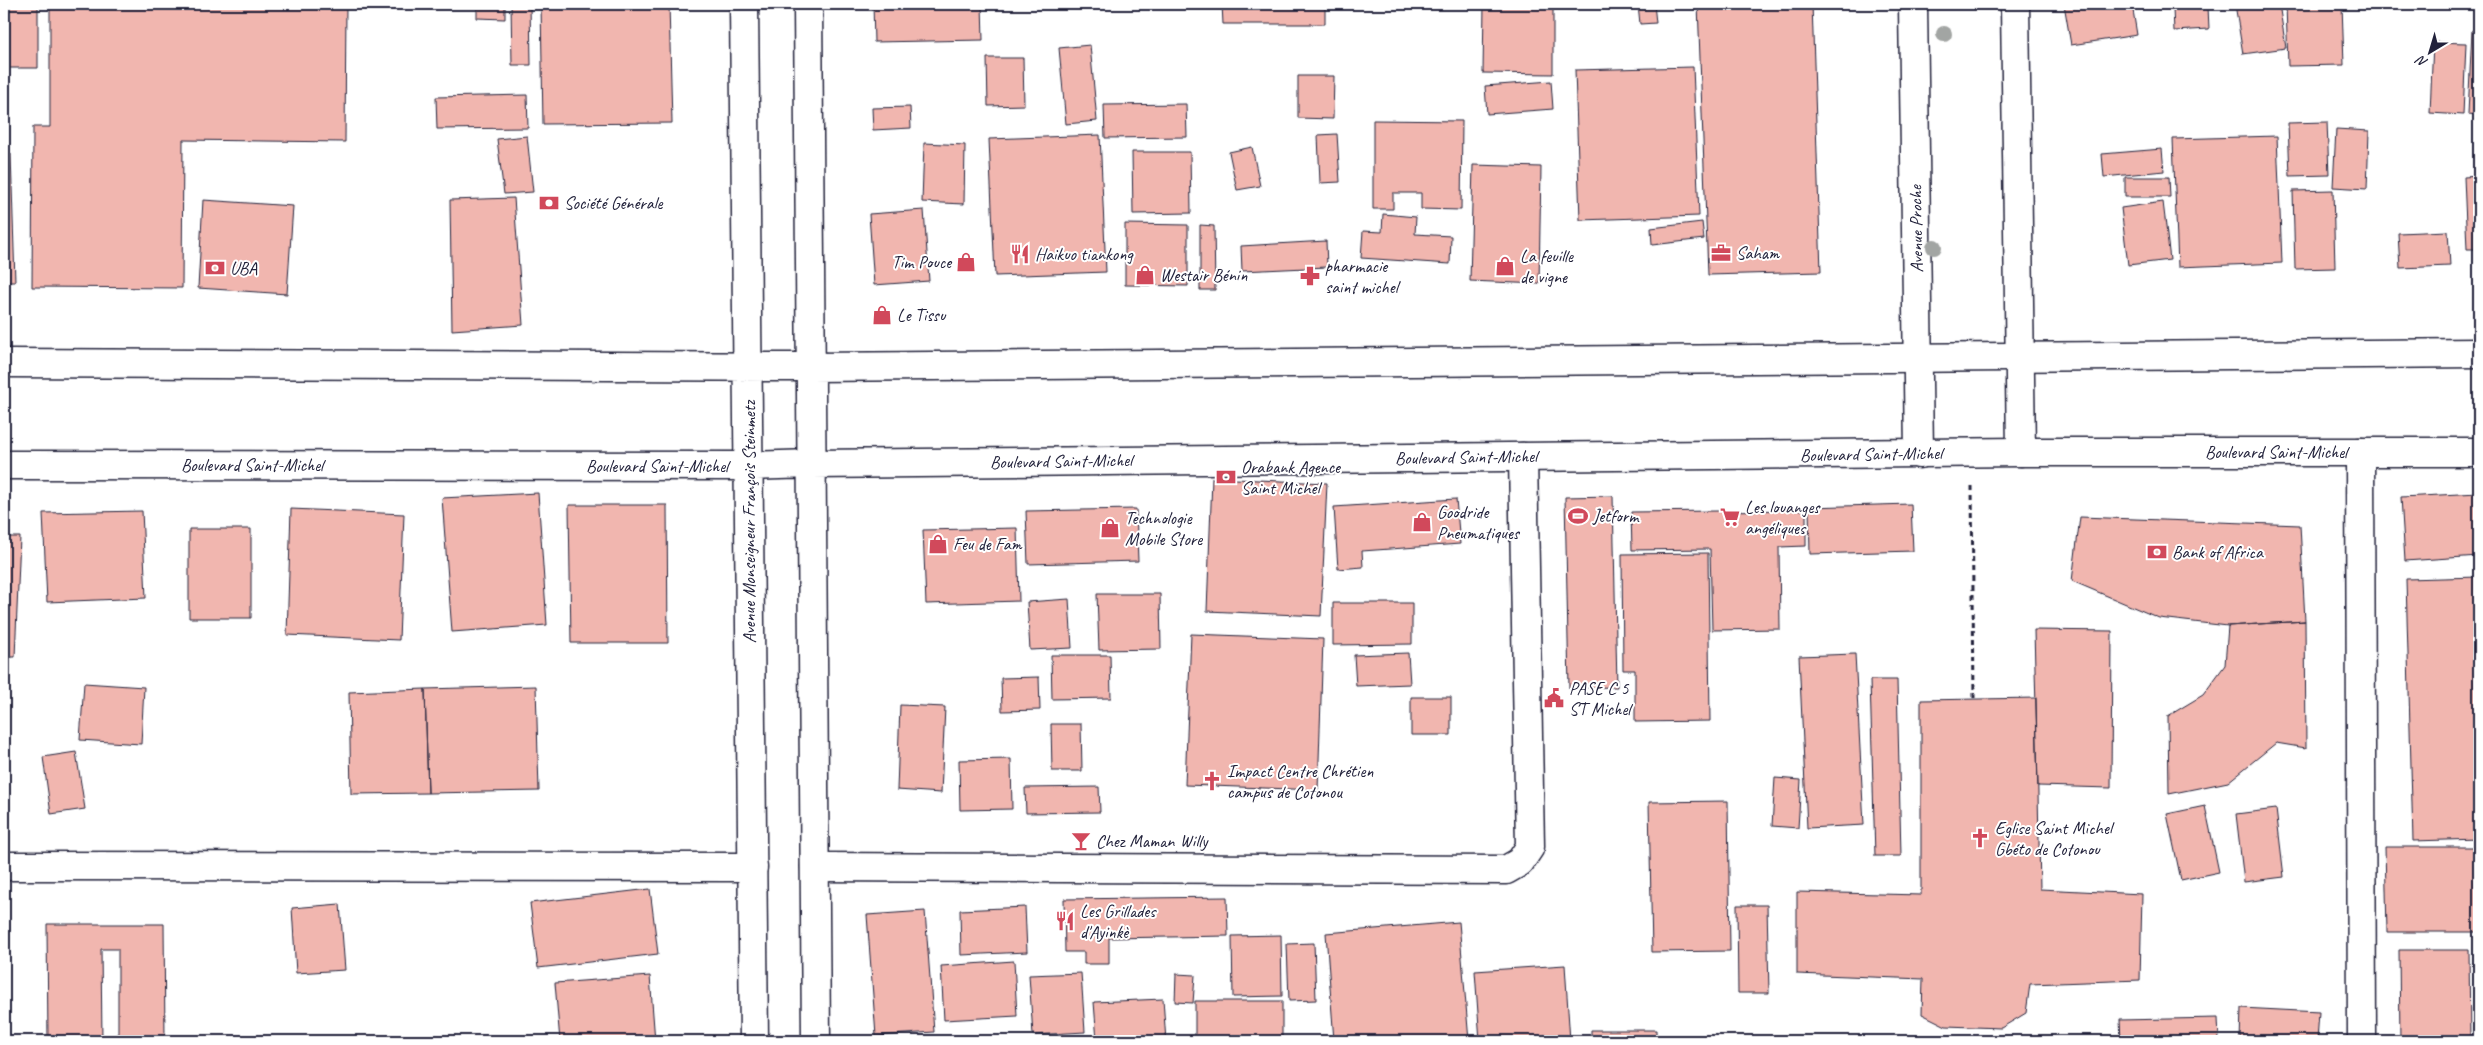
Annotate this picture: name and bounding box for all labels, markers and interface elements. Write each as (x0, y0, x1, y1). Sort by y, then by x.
north arrow (2406, 28, 2456, 78)
text: N (2412, 51, 2431, 71)
street label: Avenue Proche (1904, 184, 1928, 273)
bank icon: Société Générale (538, 192, 560, 214)
place label: Société Générale (564, 192, 664, 214)
office icon: Saham (1710, 242, 1732, 264)
place label: Saham (1736, 242, 1780, 264)
restaurant icon: Haikuo tiankong (1009, 243, 1031, 265)
place label: Haikuo tiankong (1035, 243, 1134, 265)
place label: La feuille de vigne (1520, 245, 1574, 288)
place label: Tim Pouce (892, 251, 952, 273)
shop icon: Tim Pouce (955, 251, 977, 273)
place label: pharmacie saint michel (1325, 255, 1401, 298)
shop icon: La feuille de vigne (1494, 255, 1516, 277)
bank icon: UBA (204, 257, 226, 279)
place label: UBA (230, 257, 258, 279)
shop icon: Westair Bénin (1134, 264, 1156, 286)
place label: Westair Bénin (1160, 264, 1248, 286)
pharmacy icon: pharmacie saint michel (1299, 265, 1321, 287)
shop icon: Le Tissu (871, 304, 893, 326)
place label: Le Tissu (897, 304, 947, 326)
street label: Avenue Monseigneur François Steinmetz (738, 399, 760, 643)
street label: Boulevard Saint-Michel (2205, 441, 2350, 463)
street label: Boulevard Saint-Michel (1800, 442, 1945, 466)
street label: Boulevard Saint-Michel (1395, 445, 1540, 469)
street label: Boulevard Saint-Michel (990, 449, 1135, 473)
street label: Boulevard Saint-Michel (181, 454, 326, 476)
street label: Boulevard Saint-Michel (586, 455, 731, 477)
place label: Orabank Agence Saint Michel (1241, 456, 1341, 499)
bank icon: Orabank Agence Saint Michel (1215, 466, 1237, 488)
place label: Les louanges angéliques (1745, 496, 1821, 539)
place label: Goodride Pneumatiques (1437, 501, 1521, 544)
sports icon: Jetform (1567, 505, 1589, 527)
place label: Jetform (1592, 505, 1640, 527)
supermarket icon: Les louanges angéliques (1719, 506, 1741, 528)
place label: Technologie Mobile Store (1125, 507, 1203, 550)
shop icon: Goodride Pneumatiques (1411, 511, 1433, 533)
shop icon: Technologie Mobile Store (1099, 517, 1121, 539)
shop icon: Feu de Fam (927, 533, 949, 555)
place label: Feu de Fam (953, 533, 1023, 555)
bank icon: Bank of Africa (2146, 541, 2168, 563)
place label: Bank of Africa (2172, 541, 2264, 563)
place label: PASE C 5 ST Michel (1569, 677, 1633, 720)
public building icon: PASE C 5 ST Michel (1543, 687, 1565, 709)
place label: Impact Centre Chrétien campus de Cotonou (1227, 760, 1374, 803)
church icon: Impact Centre Chrétien campus de Cotonou (1201, 770, 1223, 792)
place label: Eglise Saint Michel Gbéto de Cotonou (1995, 817, 2115, 860)
church icon: Eglise Saint Michel Gbéto de Cotonou (1969, 827, 1991, 849)
bar icon: Chez Maman Willy (1070, 830, 1092, 852)
place label: Chez Maman Willy (1096, 830, 1209, 852)
place label: Les Grillades d'Ayinkè (1080, 900, 1157, 943)
restaurant icon: Les Grillades d'Ayinkè (1054, 910, 1076, 932)

